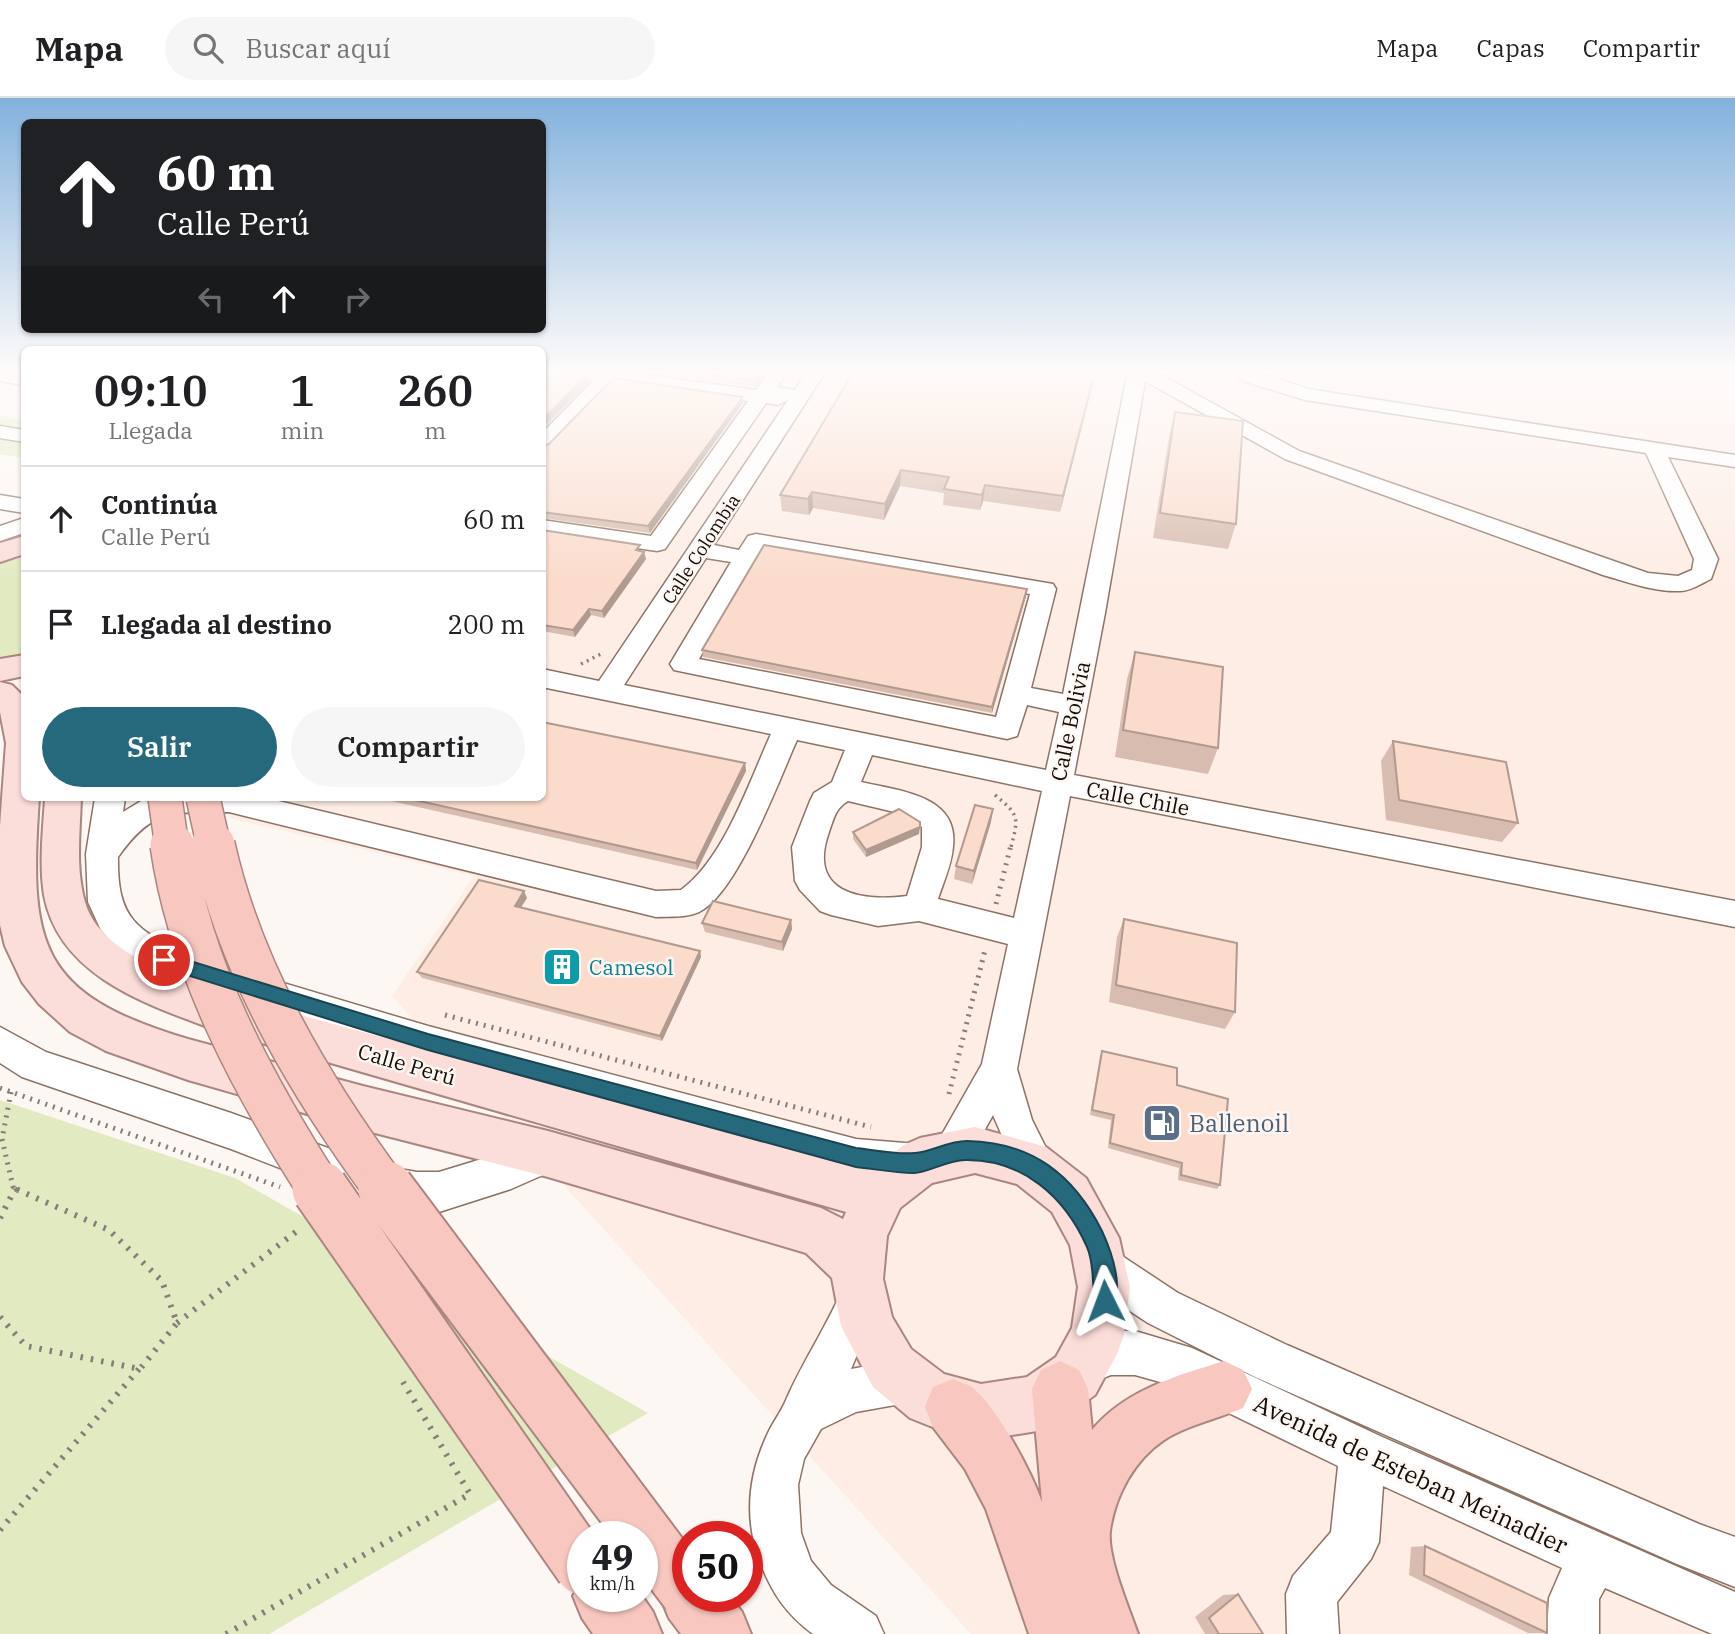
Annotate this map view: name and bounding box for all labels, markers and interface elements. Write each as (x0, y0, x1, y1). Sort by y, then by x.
search box (165, 17, 655, 80)
text: Mapa (35, 27, 123, 70)
icon: search (189, 29, 227, 67)
text: Buscar aquí (245, 31, 391, 65)
text: Mapa (1376, 32, 1438, 64)
text: Capas (1476, 32, 1545, 64)
text: Compartir (1583, 32, 1700, 64)
text: 60 m (157, 140, 275, 203)
icon: ahead (42, 147, 133, 238)
text: Calle Perú (157, 202, 310, 244)
icon: left (192, 280, 230, 318)
icon: ahead (265, 280, 303, 318)
icon: right (338, 280, 376, 318)
text: 09:10 (94, 363, 207, 418)
text: 1 (290, 363, 315, 418)
text: 260 (397, 363, 473, 418)
text: Llegada (108, 415, 193, 445)
text: min (280, 415, 324, 445)
text: m (424, 415, 446, 445)
text: Continúa (101, 487, 218, 521)
street label: Calle Colombia (657, 490, 745, 608)
icon: ahead (42, 500, 80, 538)
text: 60 m (463, 502, 525, 536)
text: Calle Perú (101, 521, 211, 551)
icon: arrive (42, 605, 80, 643)
text: Llegada al destino (101, 607, 332, 641)
text: 200 m (447, 607, 525, 641)
street label: Calle Bolivia (1044, 659, 1096, 783)
button: Salir (42, 707, 277, 787)
button: Compartir (291, 707, 525, 787)
street label: Calle Chile (1084, 774, 1192, 822)
pin (134, 930, 194, 990)
icon: arrive (145, 941, 183, 979)
building icon: Camesol (541, 946, 583, 988)
place label: Camesol (589, 953, 674, 981)
street label: Calle Perú (355, 1037, 459, 1091)
fuel station icon: Ballenoil (1141, 1102, 1183, 1144)
place label: Ballenoil (1189, 1107, 1289, 1139)
position arrow (1068, 1264, 1142, 1338)
street label: Avenida de Esteban Meinadier (1249, 1387, 1573, 1561)
speed limit sign: 50 (672, 1521, 763, 1612)
text: 49 (591, 1534, 634, 1580)
text: km/h (590, 1572, 635, 1595)

